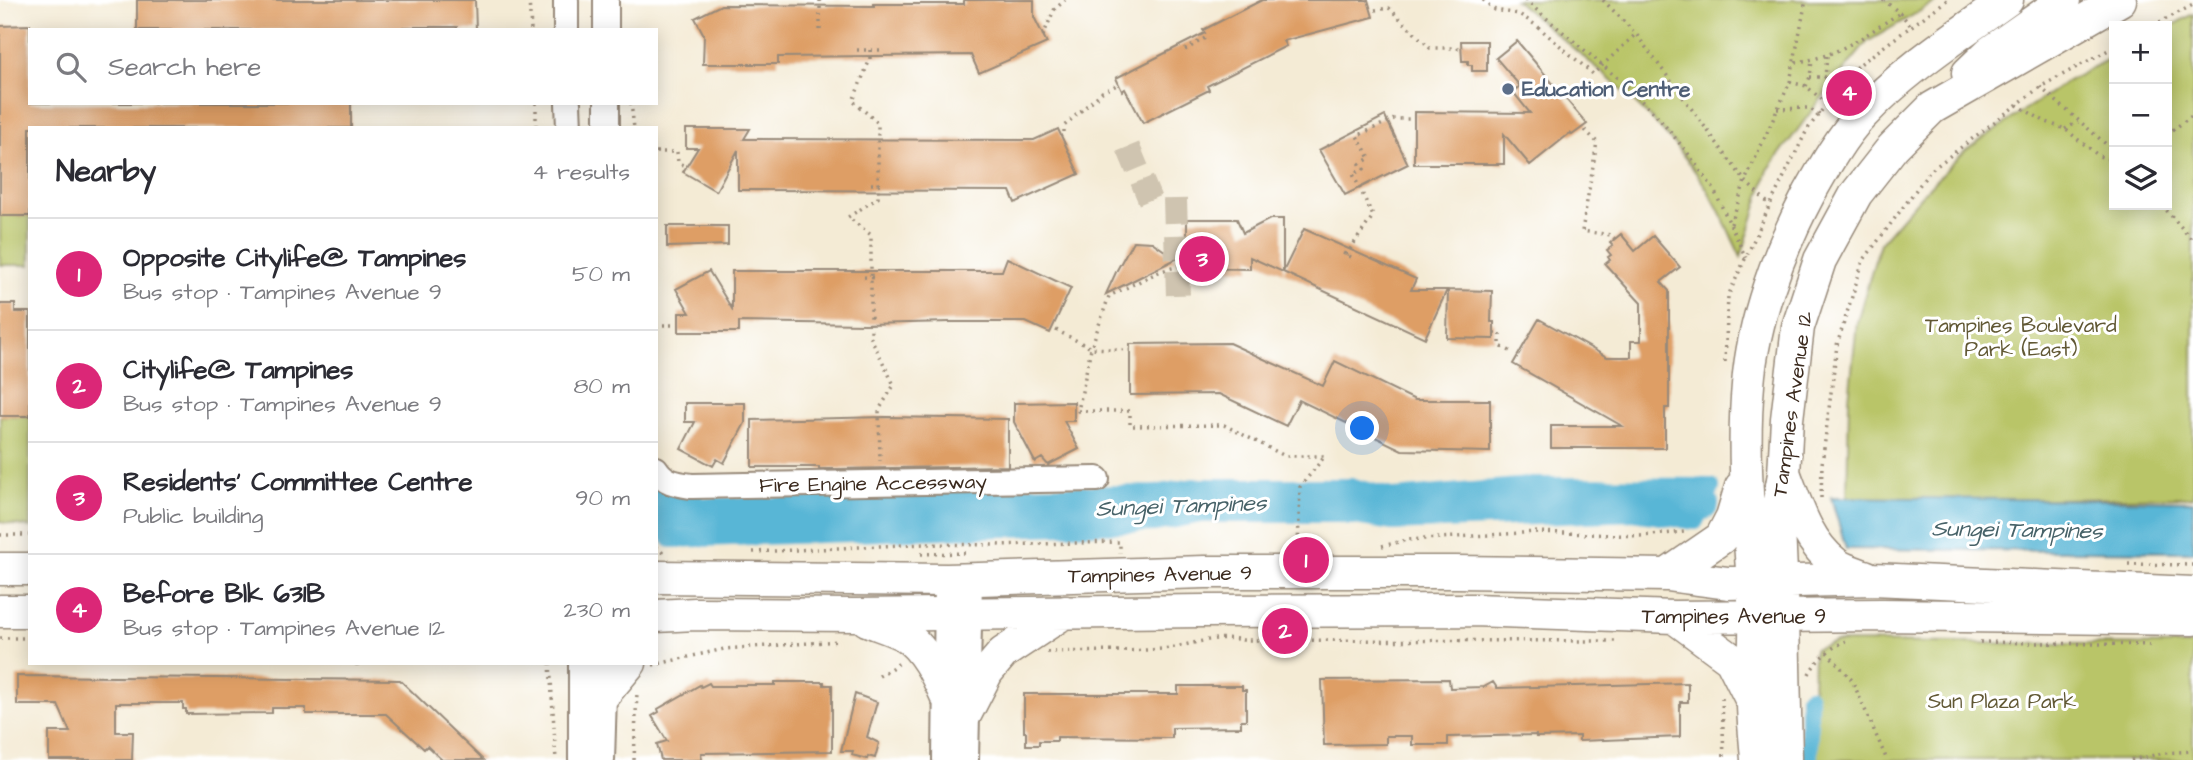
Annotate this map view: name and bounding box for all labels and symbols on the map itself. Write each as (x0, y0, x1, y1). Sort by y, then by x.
pin: 4 (1826, 67, 1872, 119)
place label: Education Centre (1522, 75, 1691, 104)
marker: Education Centre (1500, 81, 1516, 97)
pin: 3 (1179, 233, 1225, 285)
street label: Tampines Avenue 12 (1765, 309, 1821, 499)
park label: Tampines Boulevard Park (East) (1925, 311, 2117, 364)
your location (1345, 411, 1379, 445)
street label: Fire Engine Accessway (759, 467, 988, 502)
water label: Sungei Tampines (1095, 487, 1268, 526)
water label: Sungei Tampines (1931, 513, 2104, 549)
pin: 1 (1283, 534, 1329, 586)
street label: Tampines Avenue 9 (1068, 558, 1252, 592)
street label: Tampines Avenue 9 (1642, 602, 1826, 632)
pin: 2 (1262, 605, 1308, 657)
park label: Sun Plaza Park (1928, 687, 2076, 716)

